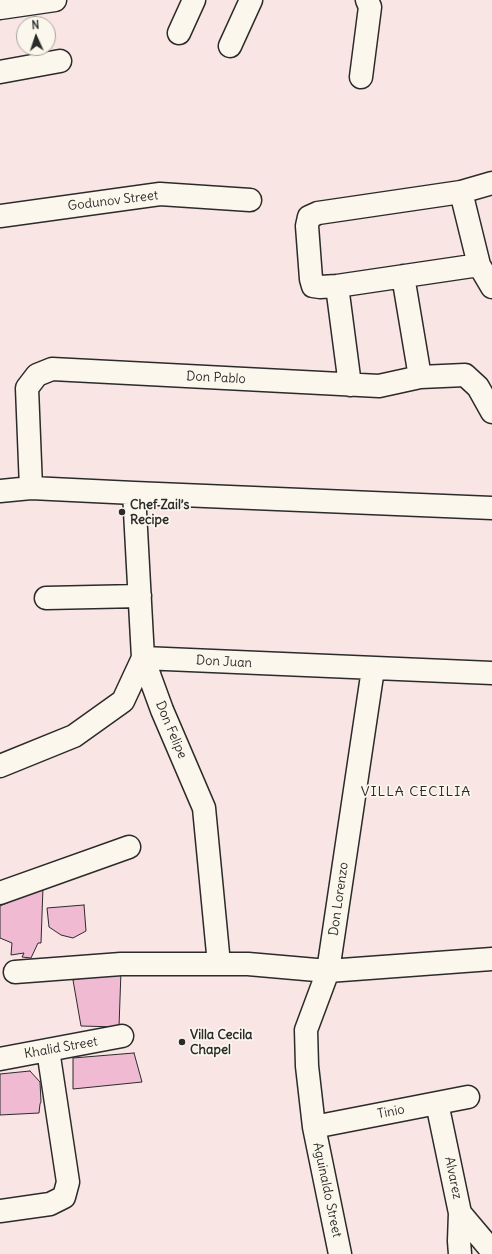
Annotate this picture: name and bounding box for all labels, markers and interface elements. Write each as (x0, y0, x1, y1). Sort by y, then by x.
north arrow (16, 16, 56, 56)
text: N (31, 18, 40, 32)
street label: Godunov Street (67, 188, 159, 214)
street label: Don Pablo (186, 369, 246, 387)
place label: Chef Zail’s Recipe (130, 497, 189, 528)
marker: Chef Zail’s Recipe (117, 507, 127, 517)
street label: Don Juan (196, 653, 252, 671)
street label: Don Felipe (152, 699, 190, 761)
district label: VILLA CECILIA (361, 784, 471, 800)
street label: Don Lorenzo (326, 861, 352, 937)
place label: Villa Cecila Chapel (190, 1027, 252, 1058)
street label: Khalid Street (23, 1034, 99, 1062)
marker: Villa Cecila Chapel (177, 1037, 187, 1047)
street label: Tinio (376, 1102, 406, 1122)
street label: Aguinaldo Street (309, 1141, 345, 1239)
street label: Alvarez (441, 1155, 465, 1201)

